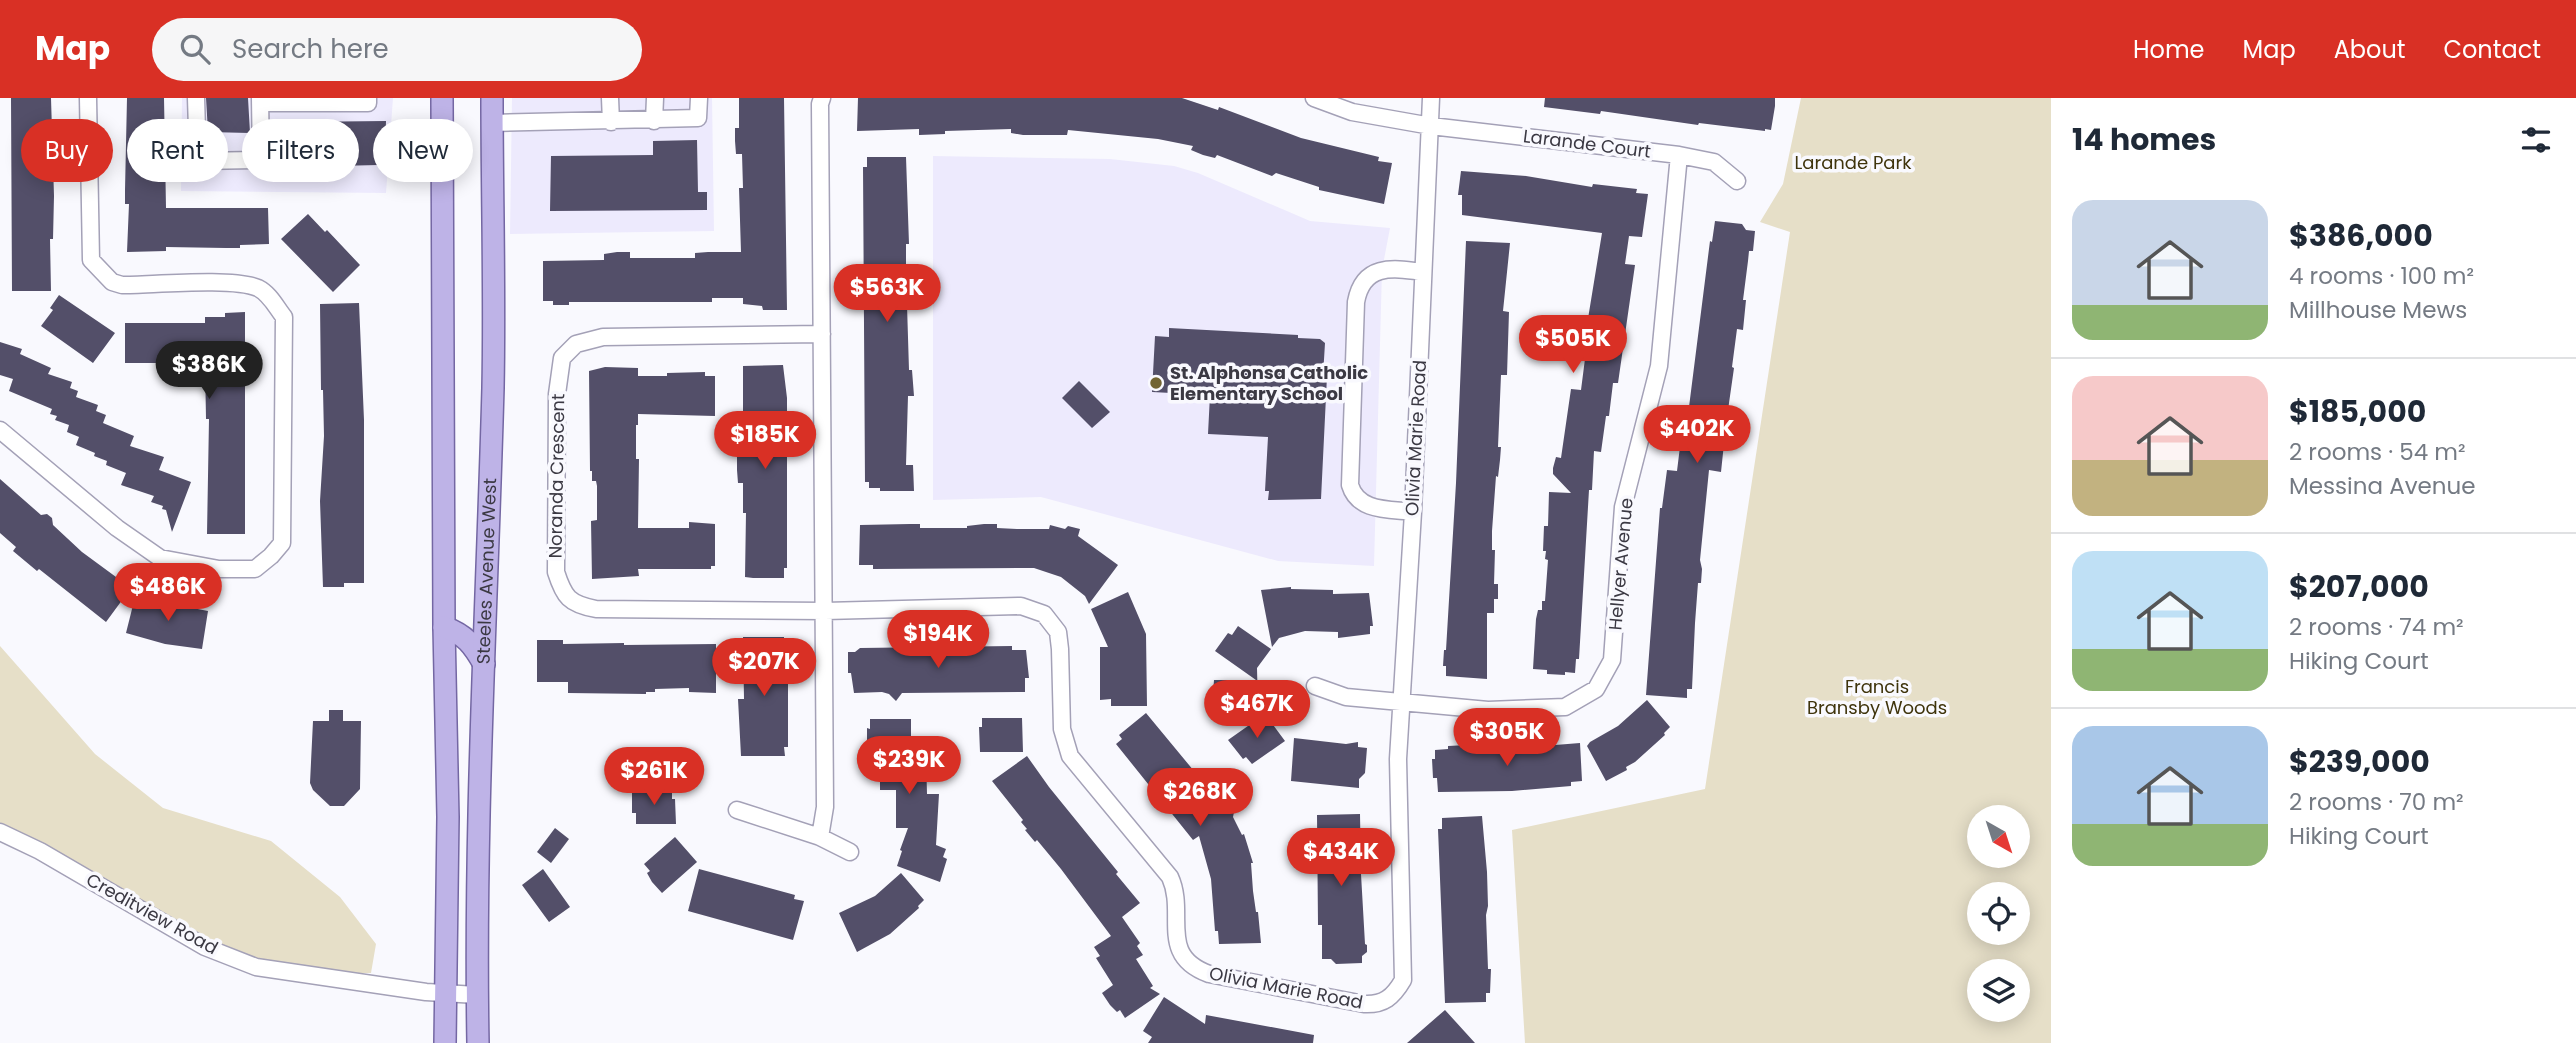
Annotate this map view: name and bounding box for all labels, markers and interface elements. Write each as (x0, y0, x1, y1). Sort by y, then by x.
search box (152, 18, 642, 81)
text: Map (35, 25, 110, 72)
icon: search (176, 30, 214, 68)
text: Search here (232, 31, 389, 67)
text: Home (2133, 33, 2205, 66)
text: Map (2243, 33, 2296, 66)
text: About (2334, 33, 2405, 66)
text: Contact (2443, 33, 2541, 66)
text: 14 homes (2072, 118, 2216, 161)
chip: Buy (21, 119, 113, 182)
chip: Rent (127, 119, 228, 182)
chip: Filters (242, 119, 359, 182)
chip: New (373, 119, 473, 182)
icon: filters (2517, 121, 2555, 159)
street label: Larande Court (1522, 123, 1652, 164)
park label: Larande Park (1794, 150, 1912, 175)
text: $386,000 (2289, 214, 2433, 257)
icon: home (2128, 228, 2212, 312)
text: 4 rooms · 100 m² (2289, 260, 2474, 292)
pin: $563K (838, 264, 936, 324)
text: $563K (850, 271, 924, 303)
text: Millhouse Mews (2289, 294, 2467, 326)
pin: $505K (1524, 316, 1622, 375)
text: $505K (1535, 322, 1611, 354)
pin: $386K (160, 342, 258, 401)
text: $386K (172, 348, 246, 380)
street label: Olivia Marie Road (1399, 359, 1432, 517)
place label: St. Alphonsa Catholic Elementary School (1170, 360, 1368, 406)
marker: St. Alphonsa Catholic Elementary School (1148, 375, 1164, 391)
text: $185,000 (2289, 390, 2426, 433)
street label: Noranda Crescent (543, 393, 570, 559)
icon: home (2128, 404, 2212, 488)
pin: $402K (1648, 406, 1746, 465)
pin: $185K (716, 412, 814, 471)
text: $402K (1660, 412, 1734, 444)
text: $185K (730, 418, 800, 450)
text: 2 rooms · 54 m² (2289, 436, 2466, 468)
text: Messina Avenue (2289, 470, 2476, 502)
street label: Steeles Avenue West (470, 477, 502, 665)
street label: Hellyer Avenue (1602, 497, 1639, 631)
pin: $486K (119, 564, 217, 623)
text: $207,000 (2289, 565, 2429, 608)
text: $486K (130, 570, 206, 602)
icon: home (2128, 579, 2212, 663)
pin: $194K (889, 610, 987, 670)
text: 2 rooms · 74 m² (2289, 611, 2464, 643)
text: $194K (903, 617, 973, 649)
pin: $207K (715, 638, 813, 698)
text: $207K (728, 645, 800, 677)
text: Hiking Court (2289, 645, 2429, 677)
park label: Francis Bransby Woods (1807, 674, 1947, 720)
pin: $467K (1208, 680, 1306, 740)
text: $467K (1220, 687, 1294, 719)
pin: $305K (1458, 708, 1556, 768)
text: $305K (1469, 715, 1545, 747)
pin: $239K (860, 736, 958, 796)
text: $239,000 (2289, 740, 2430, 783)
text: $239K (873, 743, 945, 775)
pin: $261K (605, 748, 703, 807)
text: $261K (620, 754, 688, 786)
icon: home (2128, 754, 2212, 838)
pin: $268K (1151, 768, 1249, 828)
text: $268K (1163, 775, 1237, 807)
text: 2 rooms · 70 m² (2289, 786, 2464, 818)
north arrow (1967, 805, 2030, 868)
map controls (1967, 805, 2030, 1022)
text: Hiking Court (2289, 820, 2429, 852)
pin: $434K (1292, 828, 1390, 888)
text: $434K (1303, 835, 1379, 867)
street label: Creditview Road (82, 867, 223, 960)
button: locate (1967, 882, 2030, 945)
button: layers (1967, 959, 2030, 1022)
street label: Olivia Marie Road (1207, 960, 1365, 1015)

